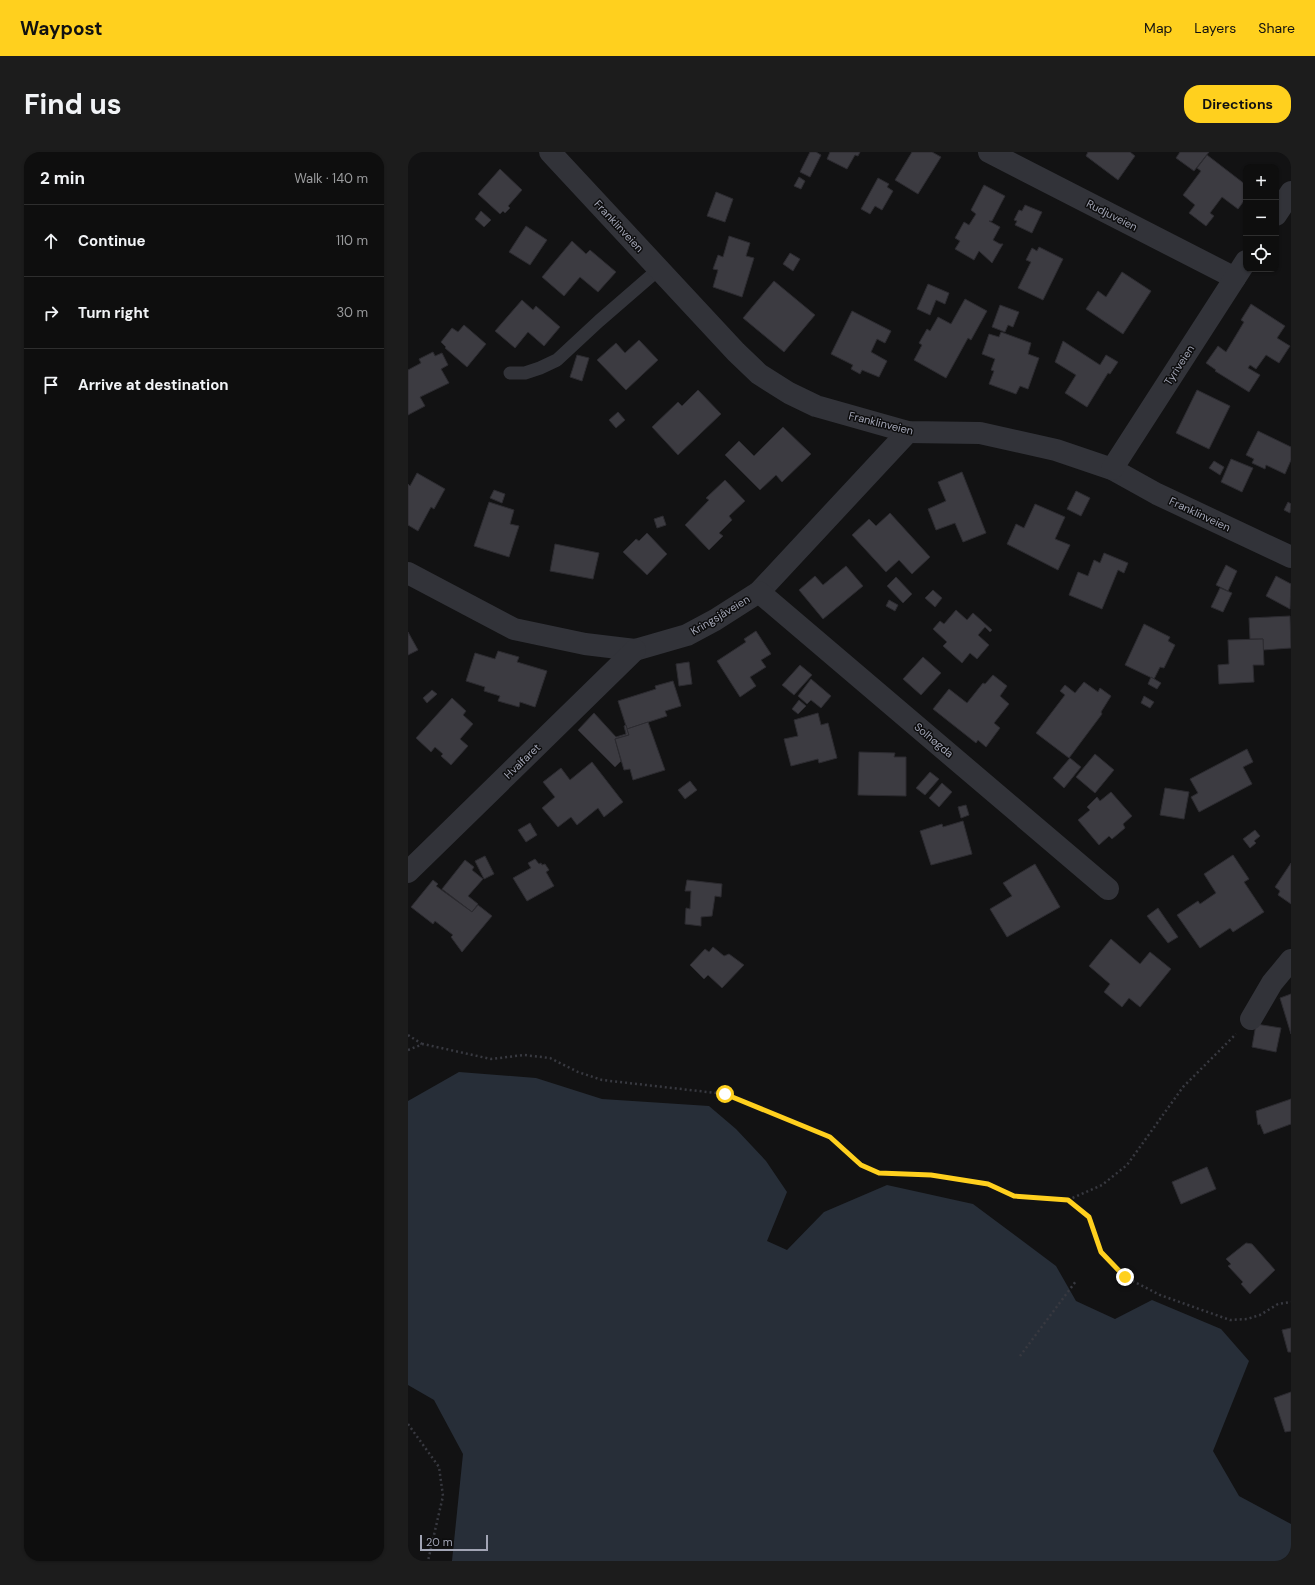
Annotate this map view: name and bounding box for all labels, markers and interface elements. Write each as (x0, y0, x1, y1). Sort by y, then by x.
text: Waypost (20, 16, 103, 41)
text: Map (1144, 19, 1172, 37)
text: Layers (1194, 19, 1236, 37)
text: Share (1258, 19, 1295, 37)
button: Directions (1184, 85, 1291, 123)
text: Find us (24, 86, 122, 123)
map controls (1243, 164, 1279, 272)
button: + (1243, 164, 1279, 200)
text: 2 min (40, 167, 85, 189)
text: Walk · 140 m (294, 170, 368, 187)
street label: Rudjuveien (1084, 196, 1140, 234)
street label: Franklinveien (591, 197, 647, 255)
button: − (1243, 200, 1279, 236)
icon: ahead (40, 230, 62, 252)
text: Continue (78, 231, 146, 251)
text: 110 m (336, 232, 368, 249)
button: locate (1243, 236, 1279, 272)
icon: right (40, 302, 62, 324)
text: Turn right (78, 303, 149, 323)
text: 30 m (336, 304, 368, 321)
street label: Tyriveien (1161, 342, 1197, 388)
icon: arrive (40, 374, 62, 396)
text: Arrive at destination (78, 375, 229, 395)
street label: Franklinveien (847, 408, 915, 438)
street label: Franklinveien (1167, 494, 1233, 534)
street label: Kringsjåveien (688, 592, 752, 638)
street label: Solhøgda (911, 720, 957, 760)
street label: Hvalfaret (501, 740, 543, 782)
route start (716, 1085, 734, 1103)
route end (1116, 1268, 1134, 1286)
scale bar (420, 1533, 488, 1552)
text: 20 m (426, 1535, 452, 1549)

